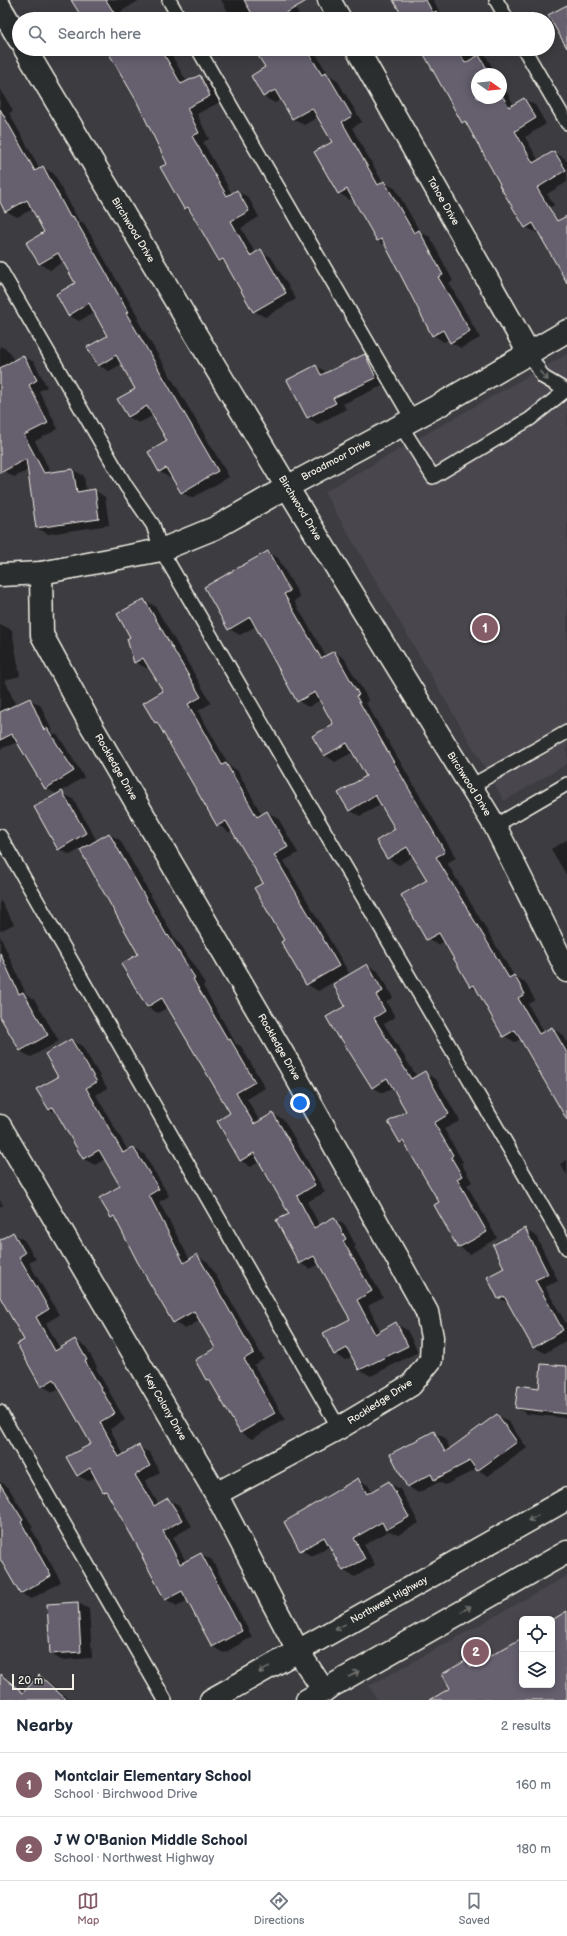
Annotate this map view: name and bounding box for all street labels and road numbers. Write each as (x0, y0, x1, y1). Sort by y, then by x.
street label: Tahoe Drive (424, 175, 462, 227)
street label: Birchwood Drive (109, 195, 157, 265)
street label: Broadmoor Drive (299, 437, 373, 483)
street label: Birchwood Drive (276, 473, 324, 543)
street label: Rockledge Drive (92, 732, 140, 802)
street label: Birchwood Drive (444, 750, 494, 818)
street label: Rockledge Drive (255, 1012, 303, 1082)
street label: Key Colony Drive (141, 1371, 189, 1443)
street label: Rockledge Drive (345, 1377, 415, 1427)
street label: Northwest Highway (348, 1574, 430, 1626)

